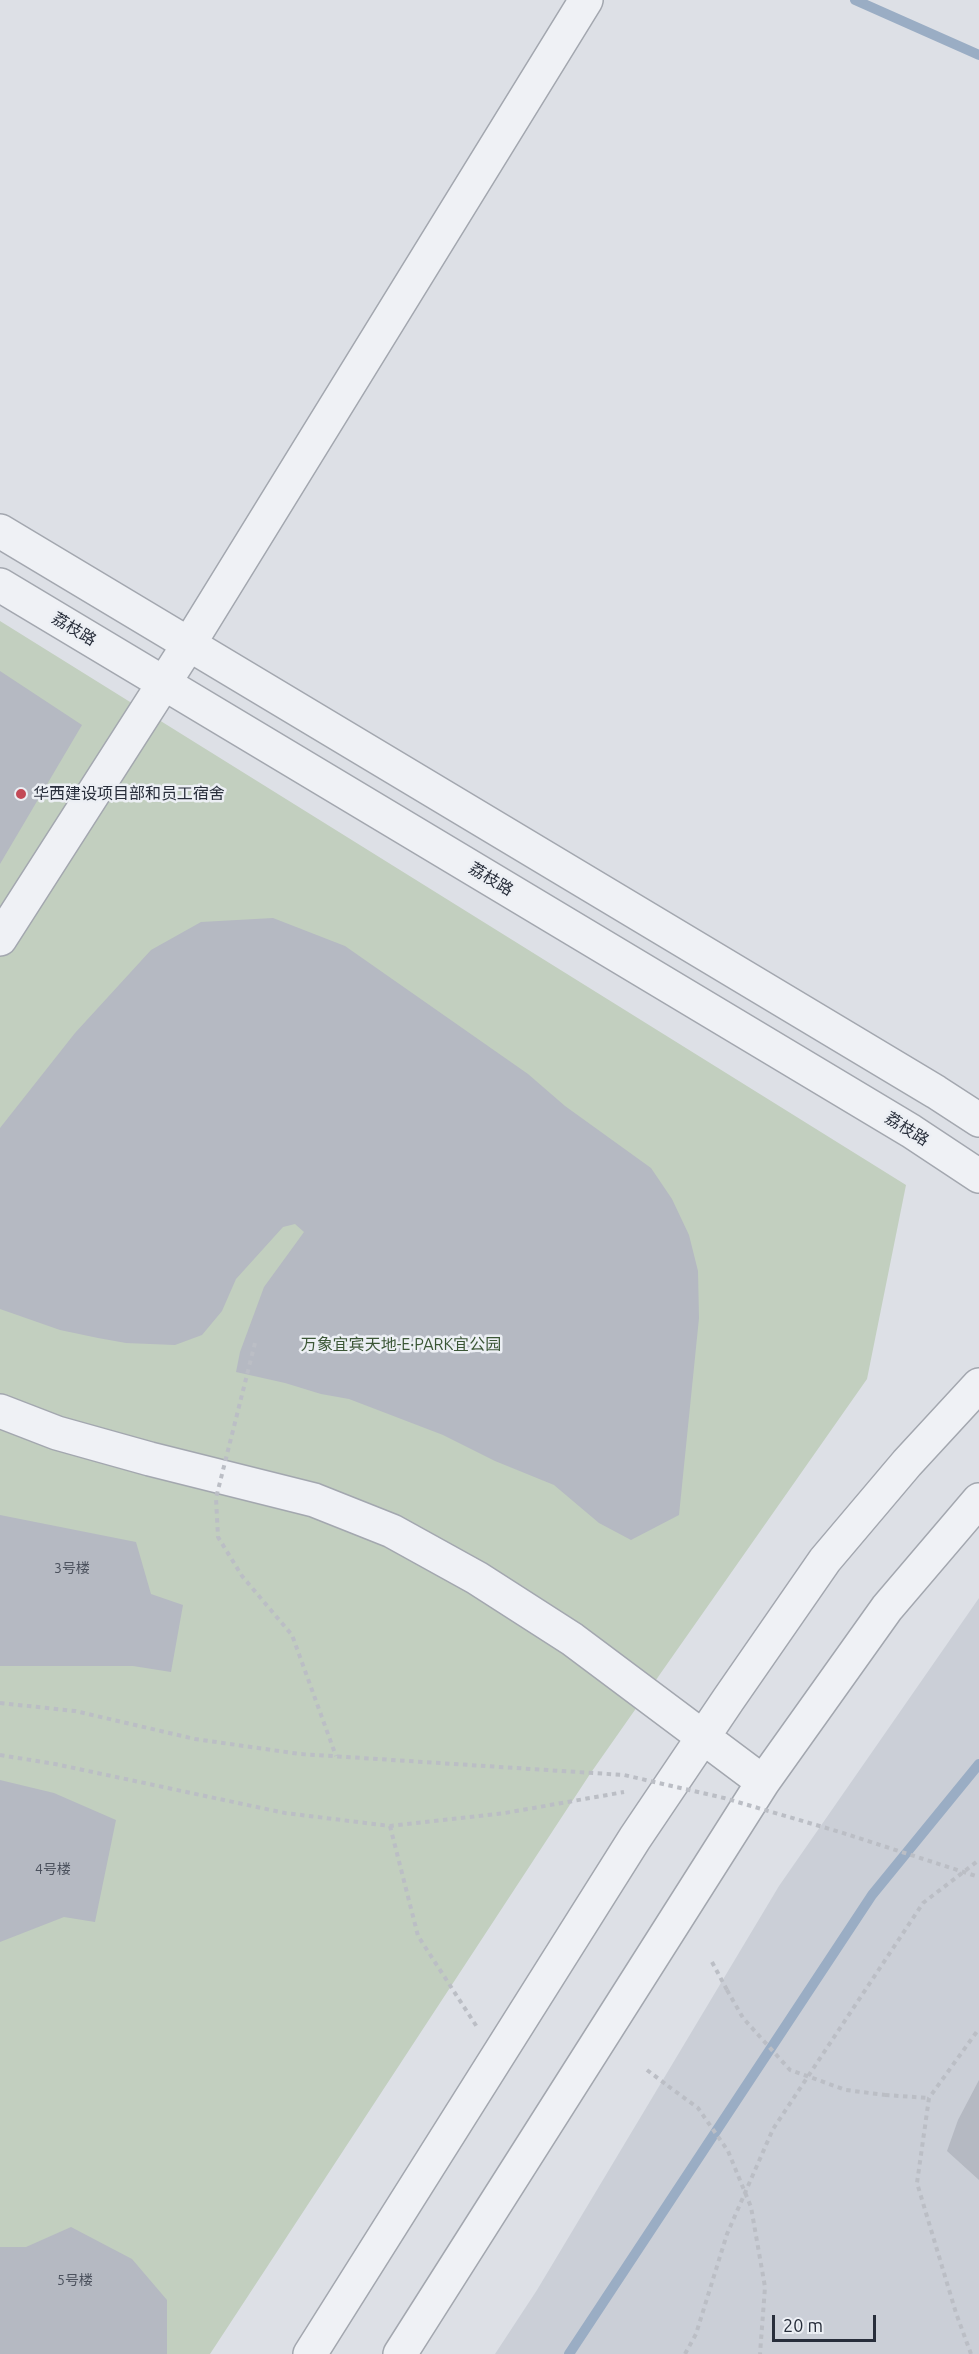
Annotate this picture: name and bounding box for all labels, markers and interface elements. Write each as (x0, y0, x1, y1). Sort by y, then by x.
street label: 荔枝路 (48, 608, 100, 650)
place label: 华西建设项目部和员工宿舍 (33, 784, 225, 804)
marker: 华西建设项目部和员工宿舍 (14, 787, 28, 801)
street label: 荔枝路 (465, 858, 517, 900)
street label: 荔枝路 (882, 1108, 932, 1150)
park label: 万象宜宾天地-E·PARK宜公园 (301, 1335, 501, 1355)
house number: 3号楼 (54, 1560, 90, 1576)
house number: 4号楼 (35, 1861, 71, 1877)
house number: 5号楼 (57, 2272, 93, 2288)
scale bar (775, 2303, 878, 2341)
text: 20 m (783, 2315, 823, 2335)

